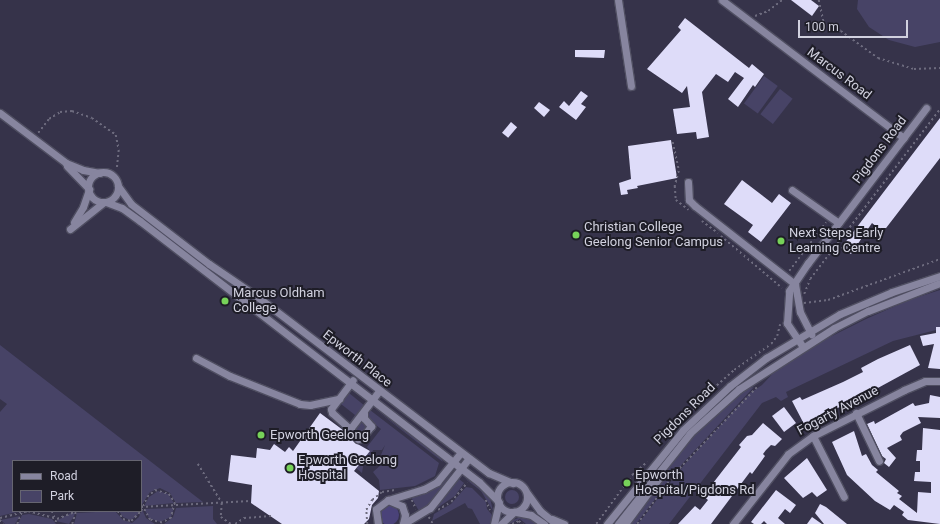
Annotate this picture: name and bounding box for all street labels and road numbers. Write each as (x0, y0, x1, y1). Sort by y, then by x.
street label: Marcus Road (804, 45, 874, 103)
street label: Pigdons Road (850, 113, 910, 187)
street label: Epworth Place (319, 327, 395, 391)
street label: Pigdons Road (651, 380, 719, 448)
street label: Fogarty Avenue (795, 383, 881, 439)

